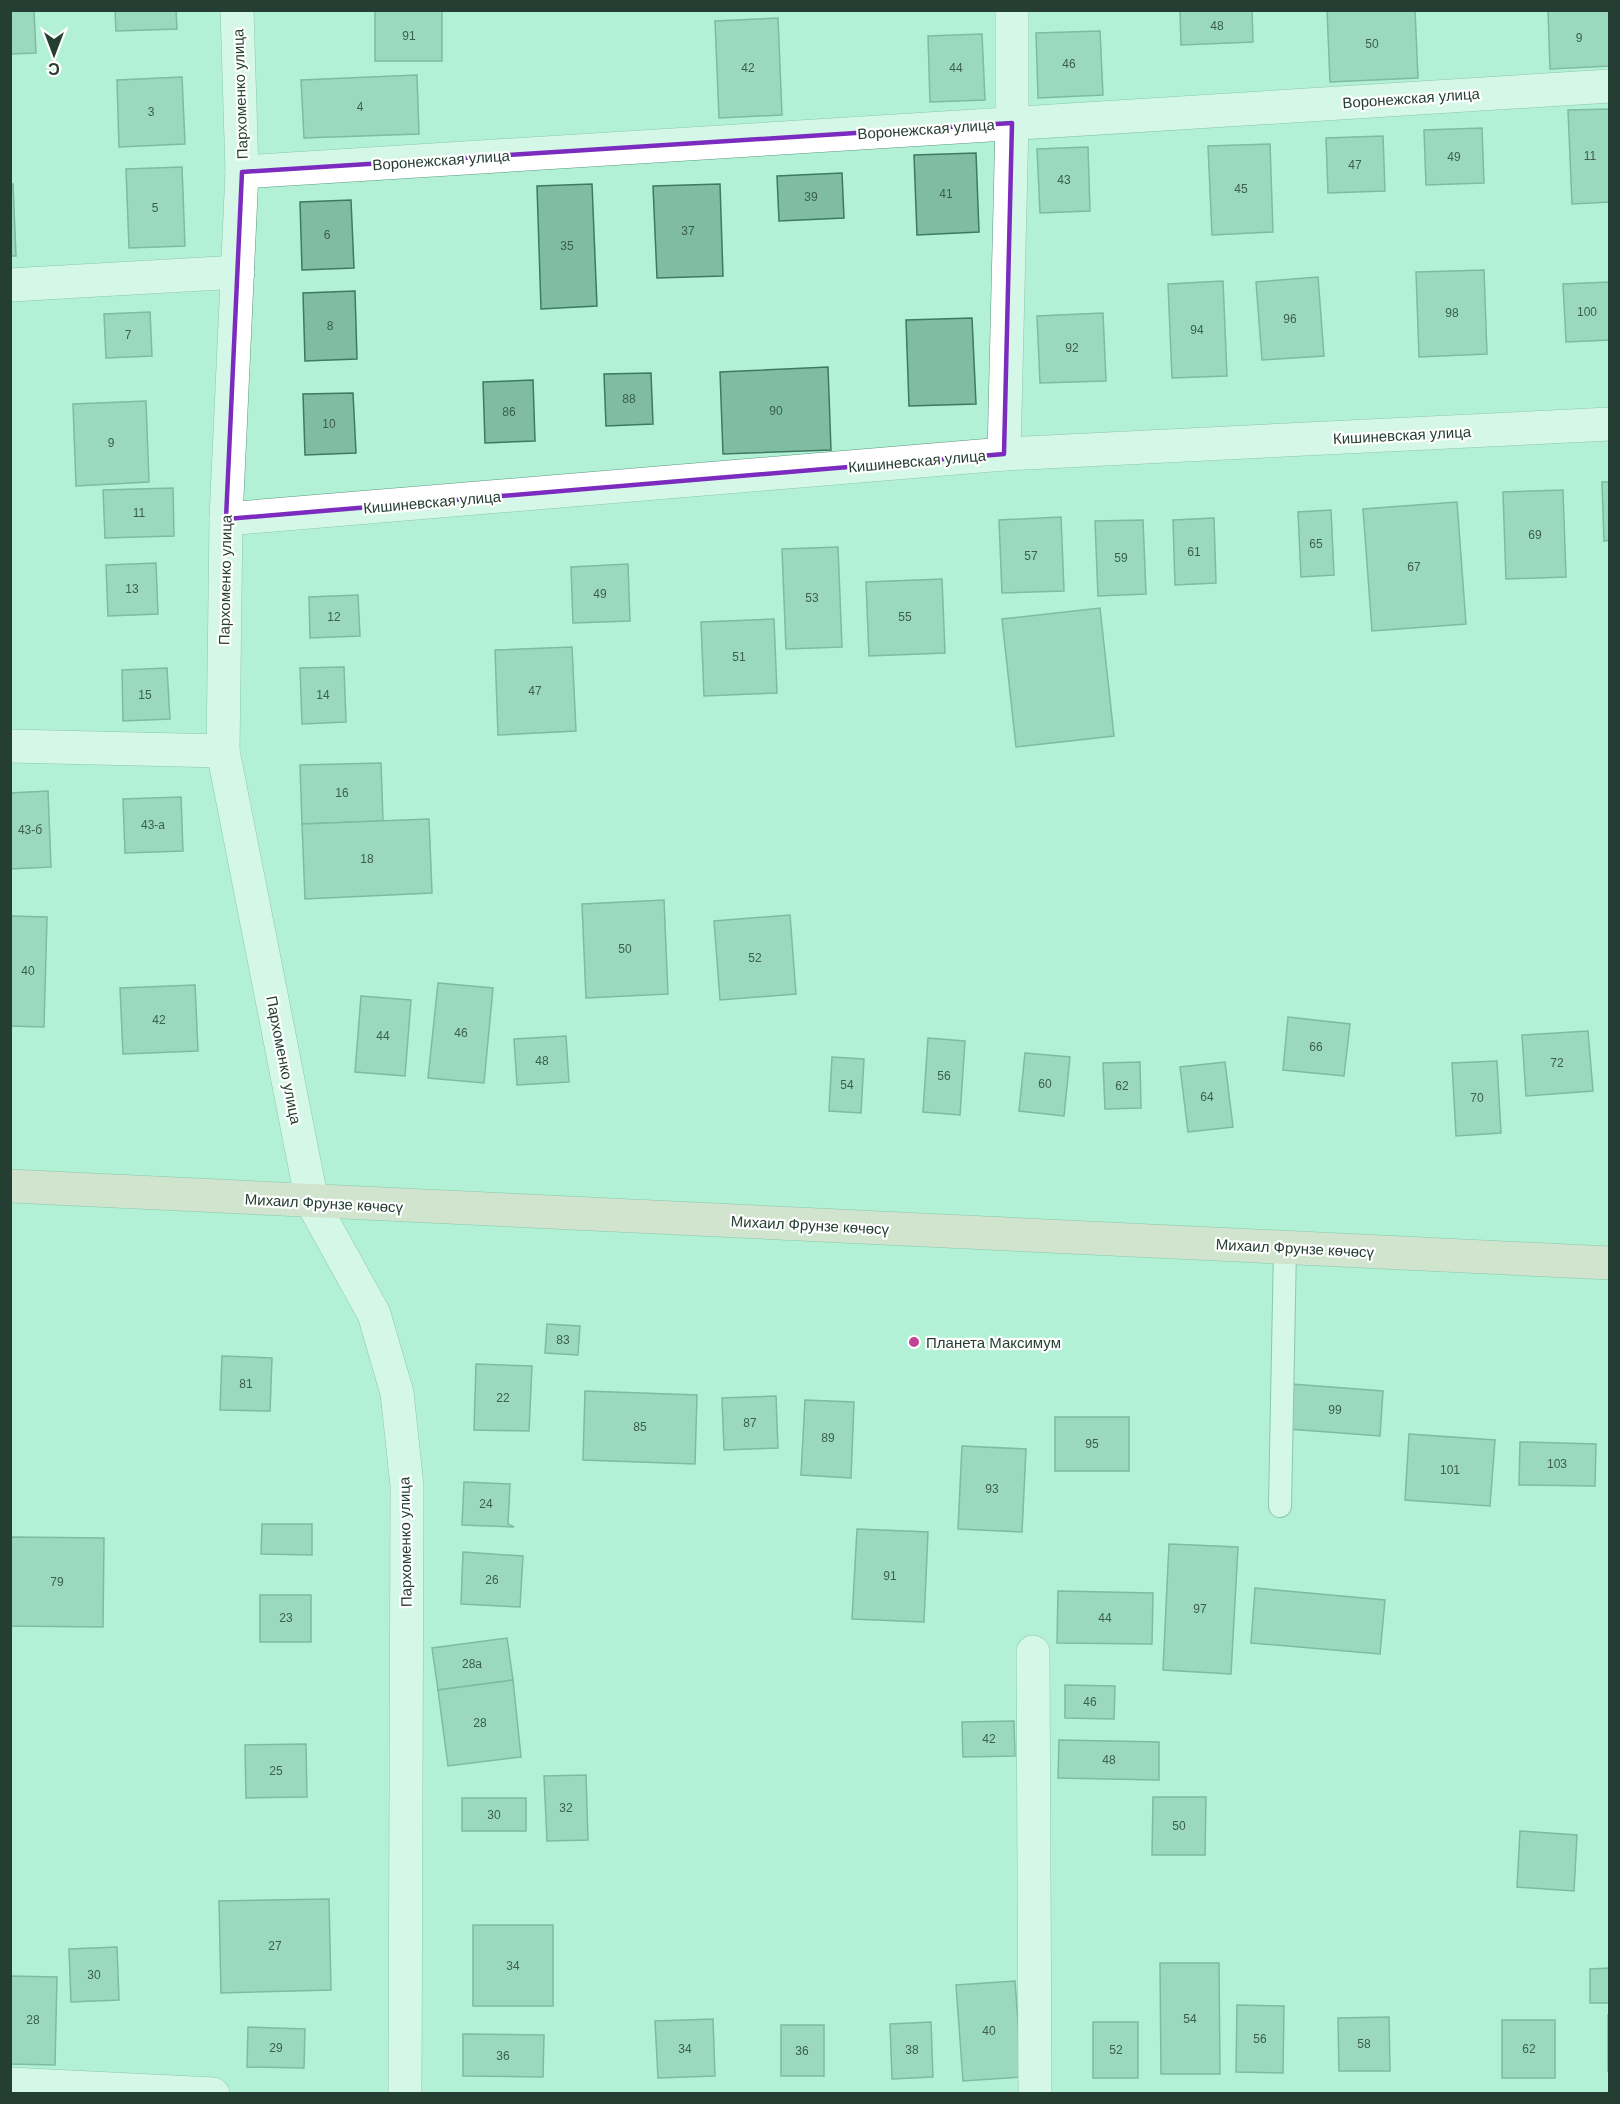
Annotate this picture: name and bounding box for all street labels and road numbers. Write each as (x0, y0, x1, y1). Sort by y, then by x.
street label: Пархоменко улица (229, 28, 251, 159)
street label: Воронежская улица (1342, 85, 1481, 111)
street label: Воронежская улица (857, 116, 996, 142)
street label: Воронежская улица (372, 147, 511, 173)
street label: Кишиневская улица (1333, 423, 1472, 447)
street label: Кишиневская улица (847, 446, 987, 475)
street label: Кишиневская улица (362, 487, 502, 516)
street label: Пархоменко улица (215, 514, 235, 645)
street label: Пархоменко улица (263, 994, 305, 1126)
street label: Михаил Фрунзе көчөсү (244, 1190, 404, 1216)
street label: Михаил Фрунзе көчөсү (730, 1212, 890, 1238)
street label: Михаил Фрунзе көчөсү (1215, 1235, 1375, 1261)
street label: Пархоменко улица (395, 1476, 415, 1607)

